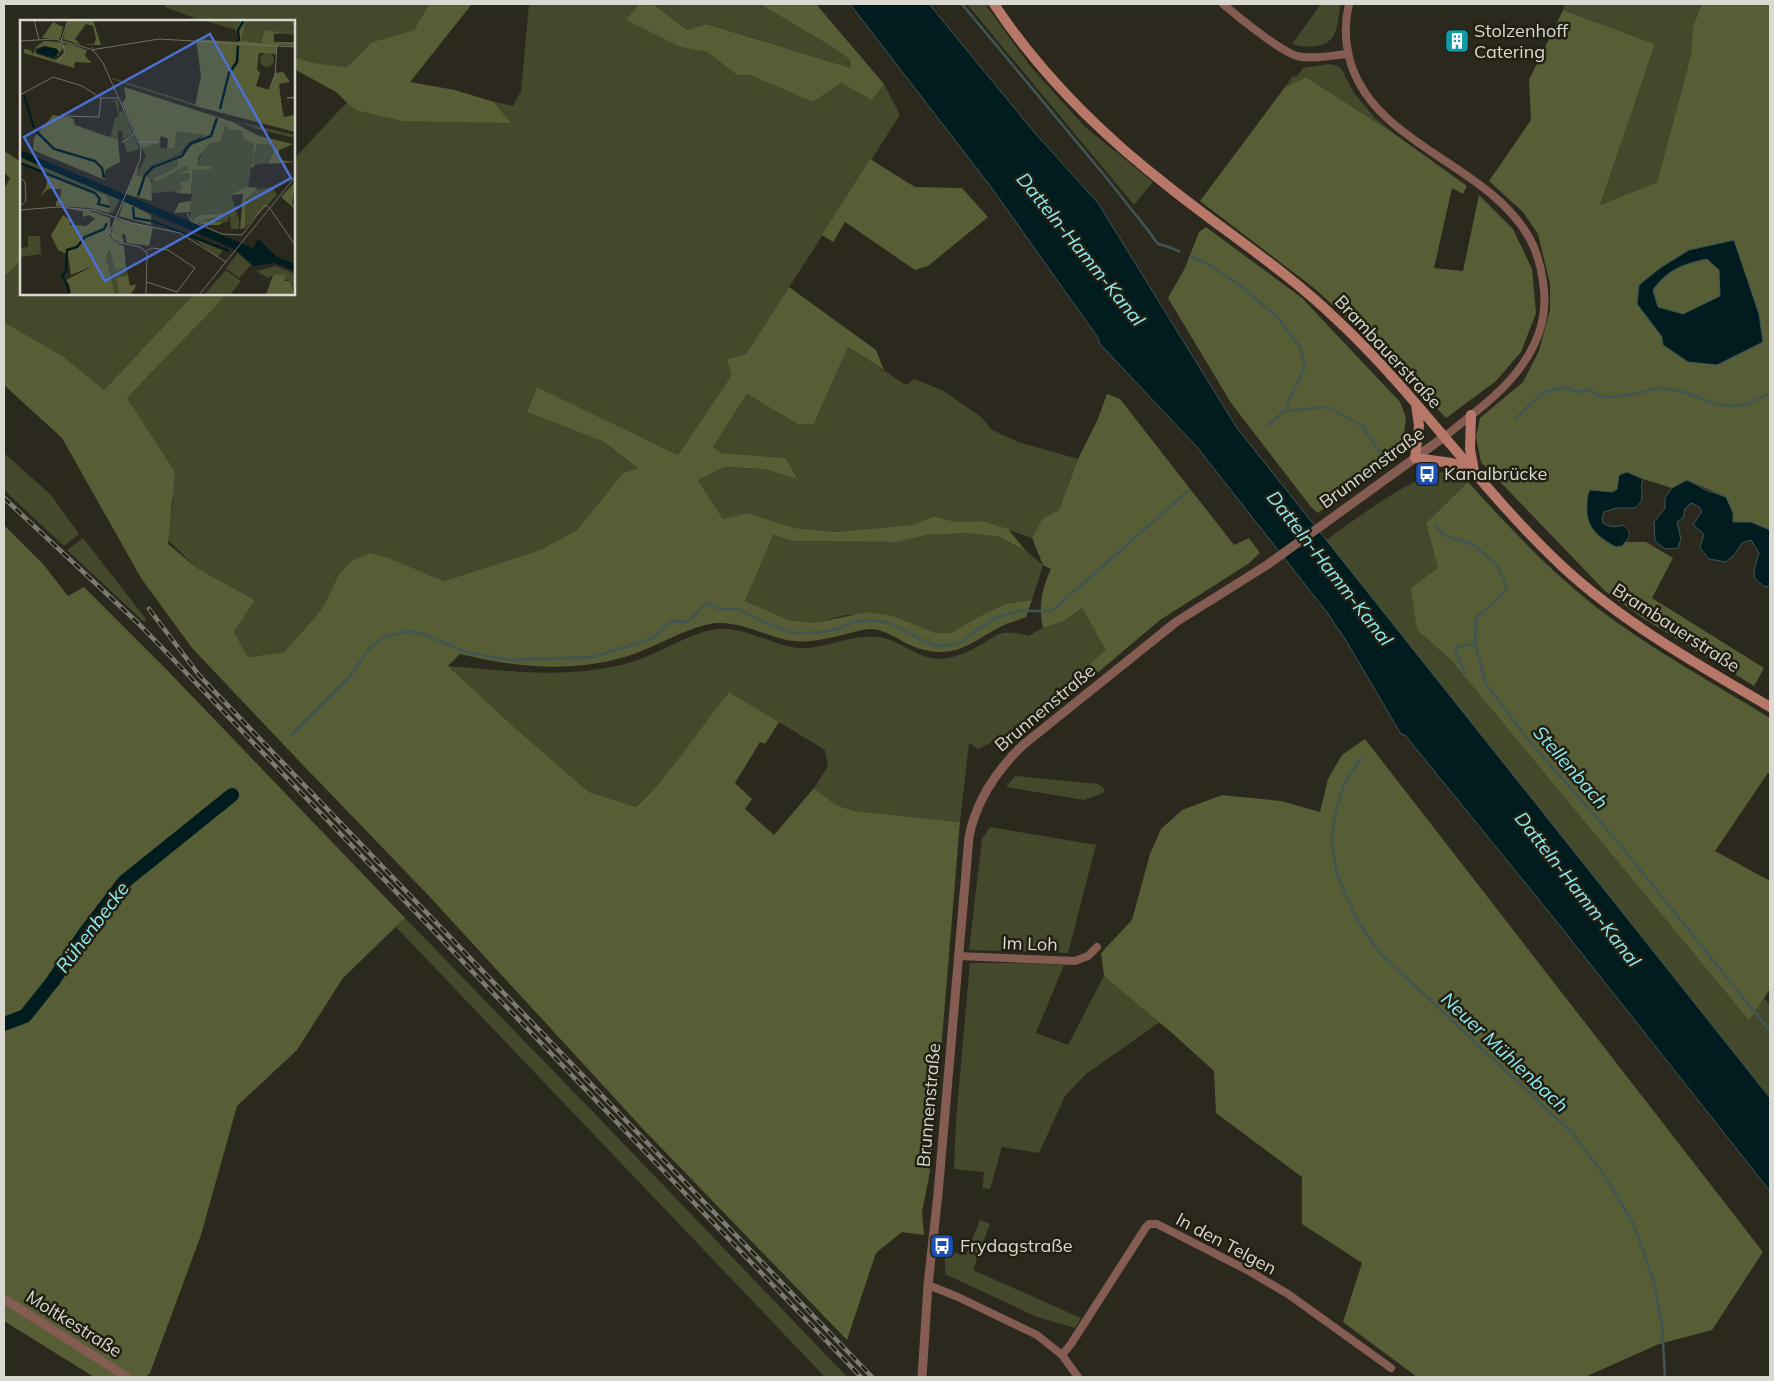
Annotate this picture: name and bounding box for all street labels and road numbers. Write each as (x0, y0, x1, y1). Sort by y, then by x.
street label: Brambauerstraße (1330, 290, 1447, 413)
street label: Brunnenstraße (1315, 422, 1429, 513)
street label: Brambauerstraße (1608, 578, 1744, 677)
street label: Brunnenstraße (990, 659, 1100, 756)
street label: Im Loh (1002, 931, 1058, 956)
street label: Brunnenstraße (912, 1042, 945, 1168)
street label: In den Telgen (1172, 1207, 1280, 1280)
street label: Moltkestraße (22, 1285, 126, 1362)

